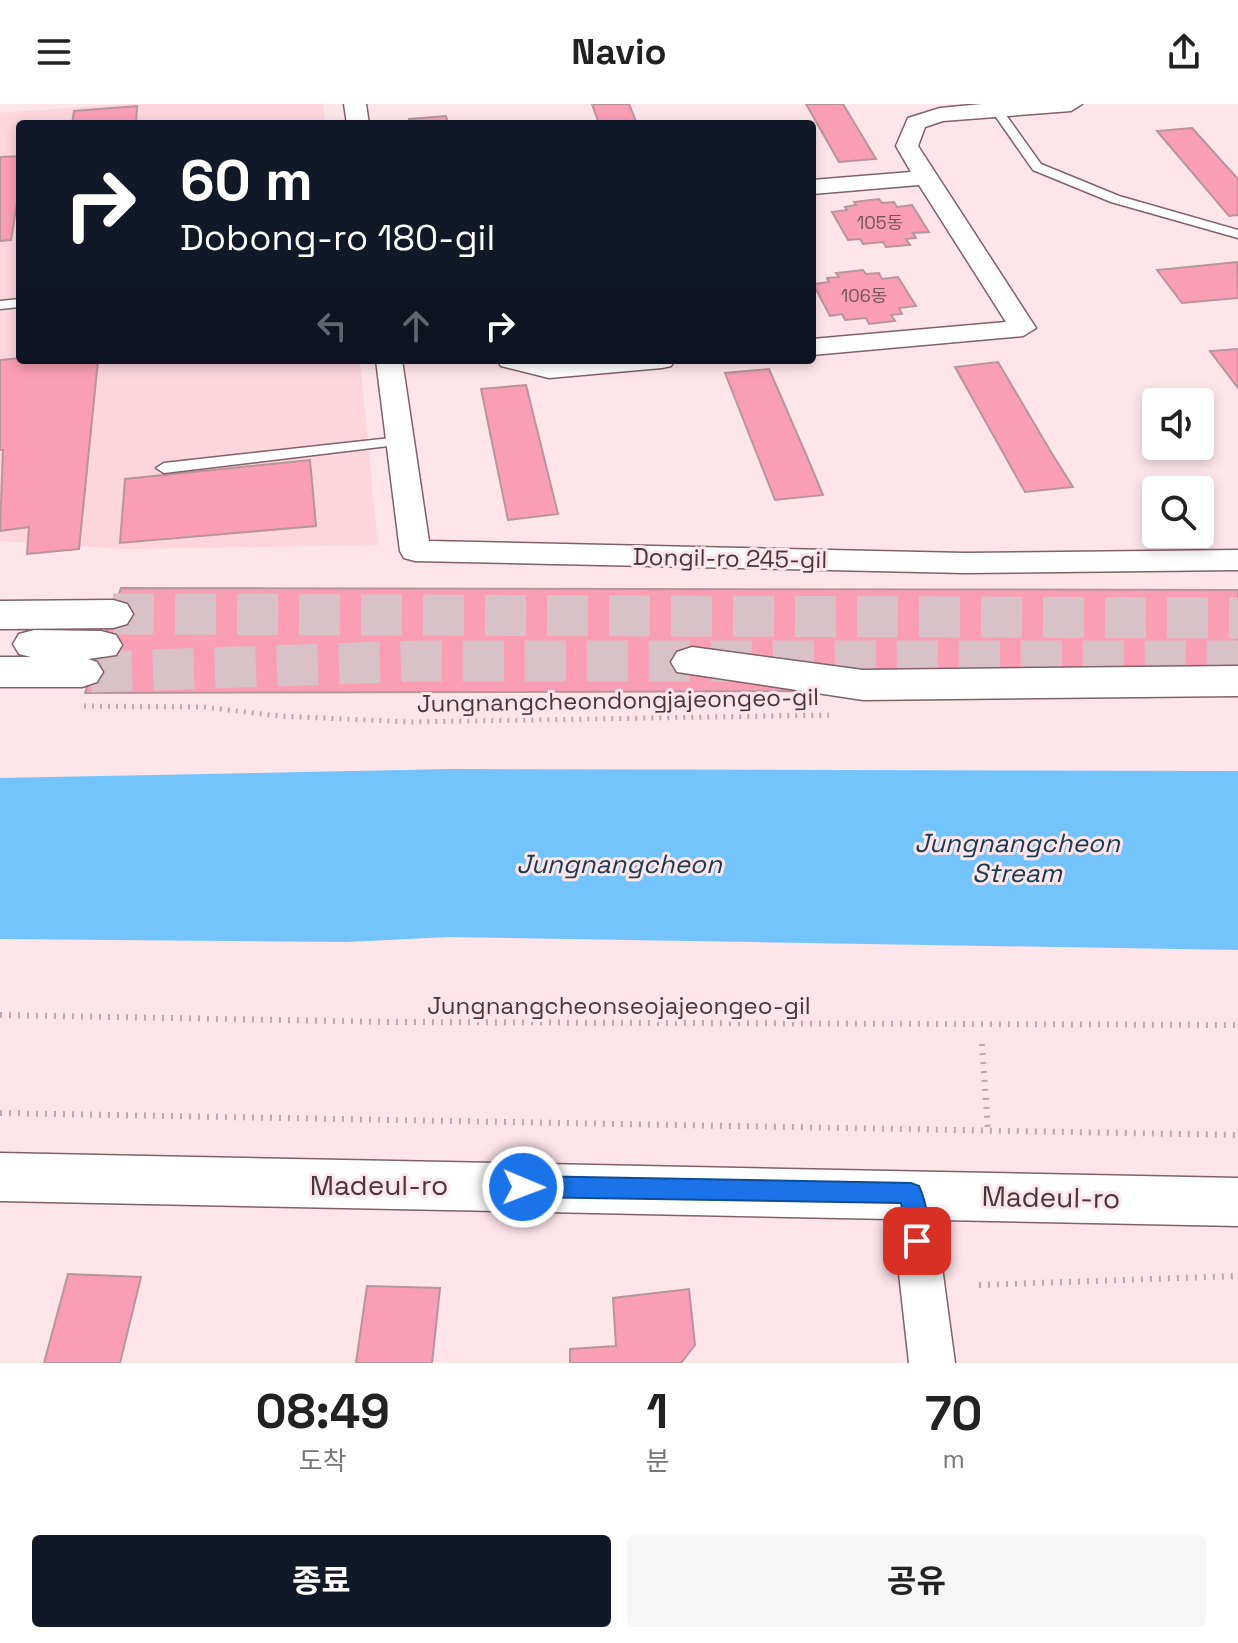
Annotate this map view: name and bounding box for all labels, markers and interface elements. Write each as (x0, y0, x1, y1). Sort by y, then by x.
text: Navio (571, 29, 667, 75)
icon: menu (32, 30, 76, 74)
icon: share (1162, 30, 1206, 74)
text: 60 m (180, 145, 313, 216)
icon: right (48, 152, 152, 256)
house number: 105동 (857, 211, 903, 234)
text: Dobong-ro 180-gil (180, 215, 495, 261)
house number: 106동 (841, 284, 887, 307)
icon: left (310, 304, 354, 348)
icon: ahead (394, 304, 438, 348)
icon: right (478, 304, 522, 348)
map controls (1142, 388, 1214, 548)
button: sound (1142, 388, 1214, 460)
button: search (1142, 476, 1214, 548)
street label: Dongil-ro 245-gil (633, 541, 827, 575)
street label: Jungnangcheondongjajeongeo-gil (417, 681, 819, 719)
water label: Jungnangcheon Stream (914, 826, 1121, 890)
water label: Jungnangcheon (516, 847, 723, 881)
street label: Jungnangcheonseojajeongeo-gil (427, 990, 811, 1021)
position arrow (481, 1145, 565, 1229)
street label: Madeul-ro (310, 1167, 448, 1203)
street label: Madeul-ro (981, 1178, 1121, 1216)
pin (883, 1207, 951, 1275)
icon: arrive (895, 1219, 939, 1263)
text: 08:49 (256, 1381, 390, 1442)
text: 1 (647, 1381, 668, 1442)
text: 70 (925, 1383, 982, 1444)
text: m (942, 1442, 965, 1476)
text: 도착 (299, 1444, 347, 1478)
text: 분 (645, 1444, 669, 1478)
button: 종료 (32, 1535, 611, 1627)
button: 공유 (627, 1535, 1206, 1627)

